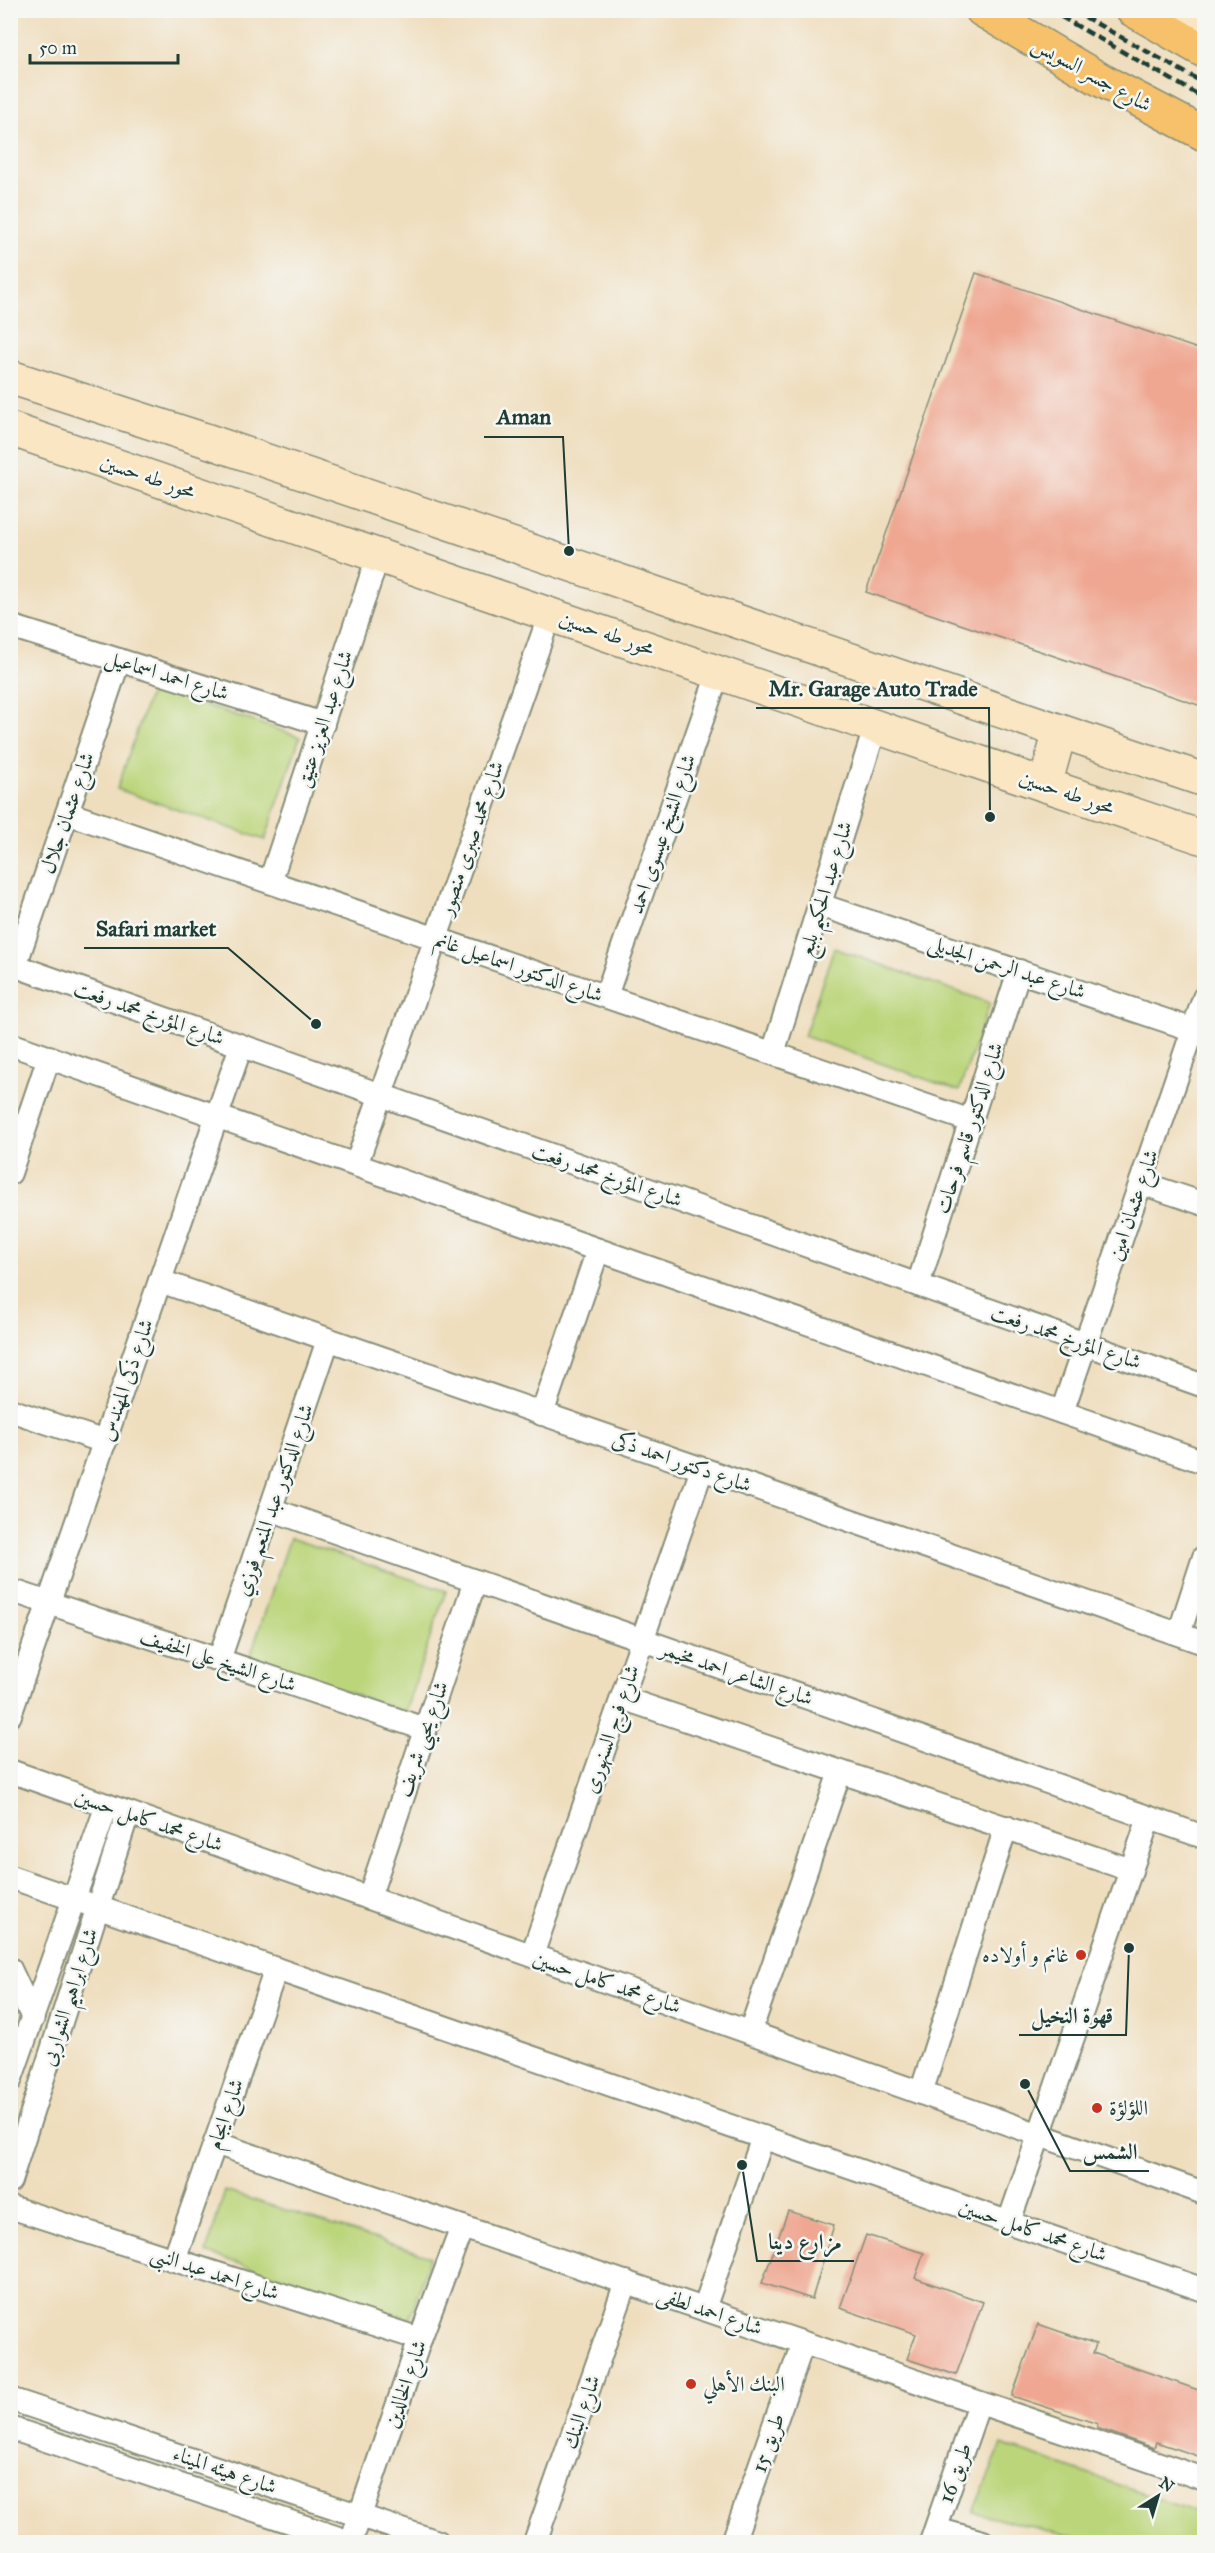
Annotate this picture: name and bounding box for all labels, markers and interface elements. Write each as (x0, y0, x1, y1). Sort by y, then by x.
scale bar (30, 27, 178, 65)
street label: شارع جسر السويس (1025, 30, 1156, 122)
text: 50 m (39, 37, 77, 59)
callout: Aman (484, 397, 563, 437)
text: Aman (495, 403, 551, 430)
street label: محور طه حسين (97, 448, 199, 504)
street label: محور طه حسين (556, 605, 658, 661)
street label: شارع احمد اسماعيل (101, 644, 232, 711)
street label: شارع عبد العزيز عتيق (290, 647, 363, 793)
callout: Mr. Garage Auto Trade (756, 668, 989, 708)
text: Mr. Garage Auto Trade (768, 675, 978, 702)
street label: شارع عثمان جلال (34, 749, 105, 879)
street label: شارع الشيخ عيسوى احمد (623, 751, 707, 919)
street label: شارع محمد صبرى منصور (432, 757, 514, 922)
street label: محور طه حسين (1016, 764, 1118, 820)
street label: شارع عبد الحكيم بلبع (792, 818, 866, 962)
callout: Safari market (84, 908, 228, 948)
text: Safari market (96, 915, 216, 942)
street label: شارع الدكتور اسماعيل غانم (430, 926, 607, 1013)
street label: شارع عبد الرحمن الجديلى (923, 929, 1089, 1009)
street label: شارع المؤرخ محمد رفعت (68, 975, 228, 1057)
street label: شارع الدكتور قاسم فرحات (929, 1039, 1017, 1219)
street label: شارع المؤرخ محمد رفعت (526, 1137, 686, 1219)
street label: شارع عثمان امين (1102, 1146, 1169, 1266)
street label: شارع المؤرخ محمد رفعت (985, 1299, 1145, 1381)
street label: شارع ذكى المهندس (93, 1315, 164, 1446)
street label: شارع الدكتور عبد المنعم فوزي (229, 1401, 326, 1602)
street label: شارع دكتور احمد ذكى (607, 1426, 755, 1503)
street label: شارع الشيخ على الخفيف (135, 1622, 299, 1703)
street label: شارع الشاعر احمد مخيمر (654, 1634, 817, 1716)
street label: شارع فرج السنهورى (577, 1661, 651, 1799)
street label: شارع يحيى شريف (390, 1678, 459, 1802)
street label: شارع محمد كامل حسين (70, 1783, 226, 1862)
street label: شارع ابراهيم الشواربى (34, 1925, 111, 2072)
place label: غانم و أولاده (982, 1940, 1069, 1973)
street label: شارع محمد كامل حسين (528, 1945, 684, 2024)
marker: غانم و أولاده (1074, 1948, 1088, 1962)
callout: قهوة النخيل (1019, 1995, 1126, 2035)
text: قهوة النخيل (1031, 2002, 1113, 2031)
street label: شارع ايجام (201, 2075, 254, 2155)
place label: اللؤلؤة (1109, 2095, 1148, 2121)
marker: اللؤلؤة (1090, 2101, 1104, 2115)
callout: الشمس (1070, 2131, 1149, 2171)
text: الشمس (1082, 2138, 1138, 2166)
street label: شارع محمد كامل حسين (954, 2193, 1110, 2272)
callout: مزارع دينا (757, 2221, 854, 2261)
text: مزارع دينا (768, 2228, 842, 2260)
street label: شارع احمد عبد النبى (146, 2240, 282, 2311)
street label: شارع احمد لطفى (652, 2281, 766, 2346)
street label: شارع الخالدين (378, 2336, 437, 2433)
place label: البنك الأهلي (703, 2369, 785, 2404)
street label: شارع البنك (556, 2371, 611, 2454)
marker: البنك الأهلي (684, 2377, 698, 2391)
street label: طريق 15 (746, 2410, 790, 2476)
street label: طريق 16 (933, 2439, 977, 2507)
street label: شارع هيئه الميناء (168, 2440, 280, 2505)
north arrow (1128, 2466, 1188, 2526)
text: N (1156, 2473, 1178, 2496)

